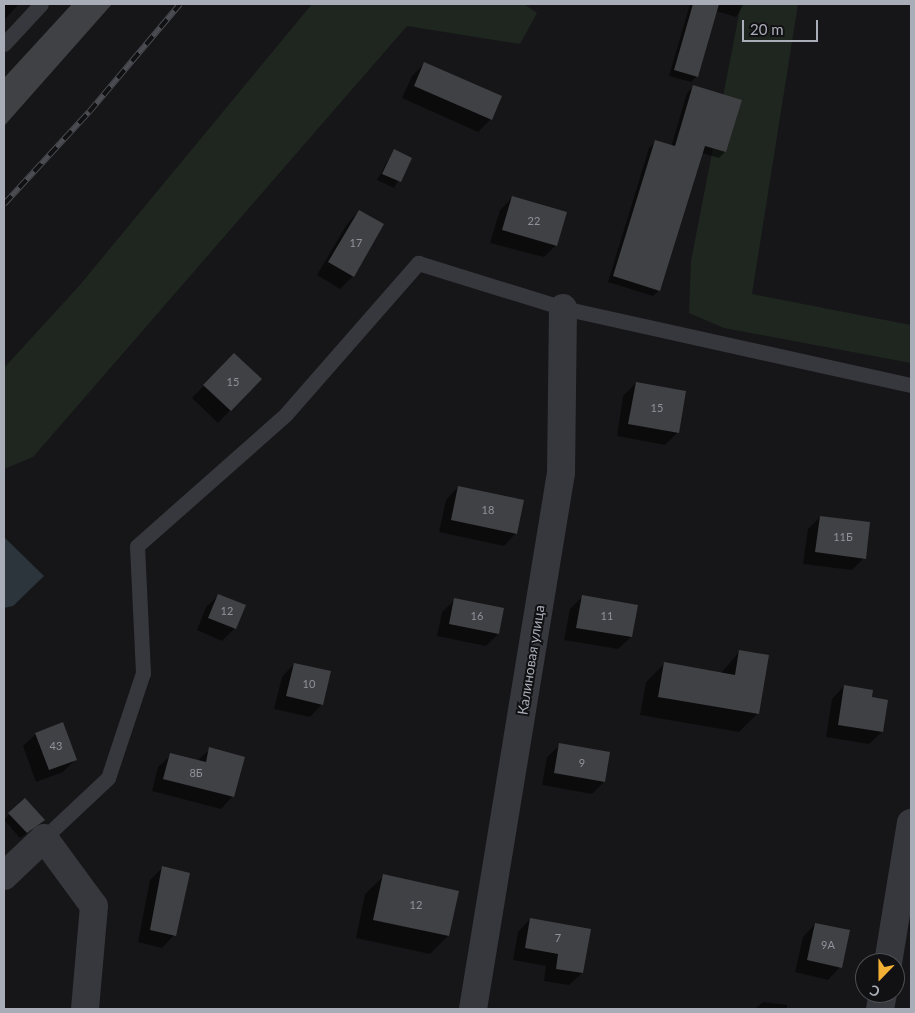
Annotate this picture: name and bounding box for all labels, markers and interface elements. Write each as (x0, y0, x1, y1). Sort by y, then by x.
scale bar (745, 10, 821, 42)
text: 20 m (750, 20, 784, 38)
house number: 22 (528, 214, 540, 228)
house number: 17 (350, 236, 362, 250)
house number: 15 (227, 375, 239, 389)
house number: 15 (651, 401, 663, 415)
house number: 18 (482, 503, 494, 517)
house number: 11Б (833, 530, 853, 544)
house number: 12 (221, 604, 233, 618)
street label: Калиновая улица (514, 604, 548, 716)
house number: 16 (471, 609, 483, 623)
house number: 11 (601, 609, 613, 623)
house number: 10 (303, 677, 315, 691)
house number: 43 (50, 739, 62, 753)
house number: 9 (579, 756, 585, 770)
house number: 8Б (189, 766, 203, 780)
house number: 12 (410, 898, 422, 912)
house number: 7 (555, 931, 561, 945)
house number: 9А (821, 938, 835, 952)
north arrow (855, 953, 905, 1003)
text: С (867, 982, 882, 1001)

